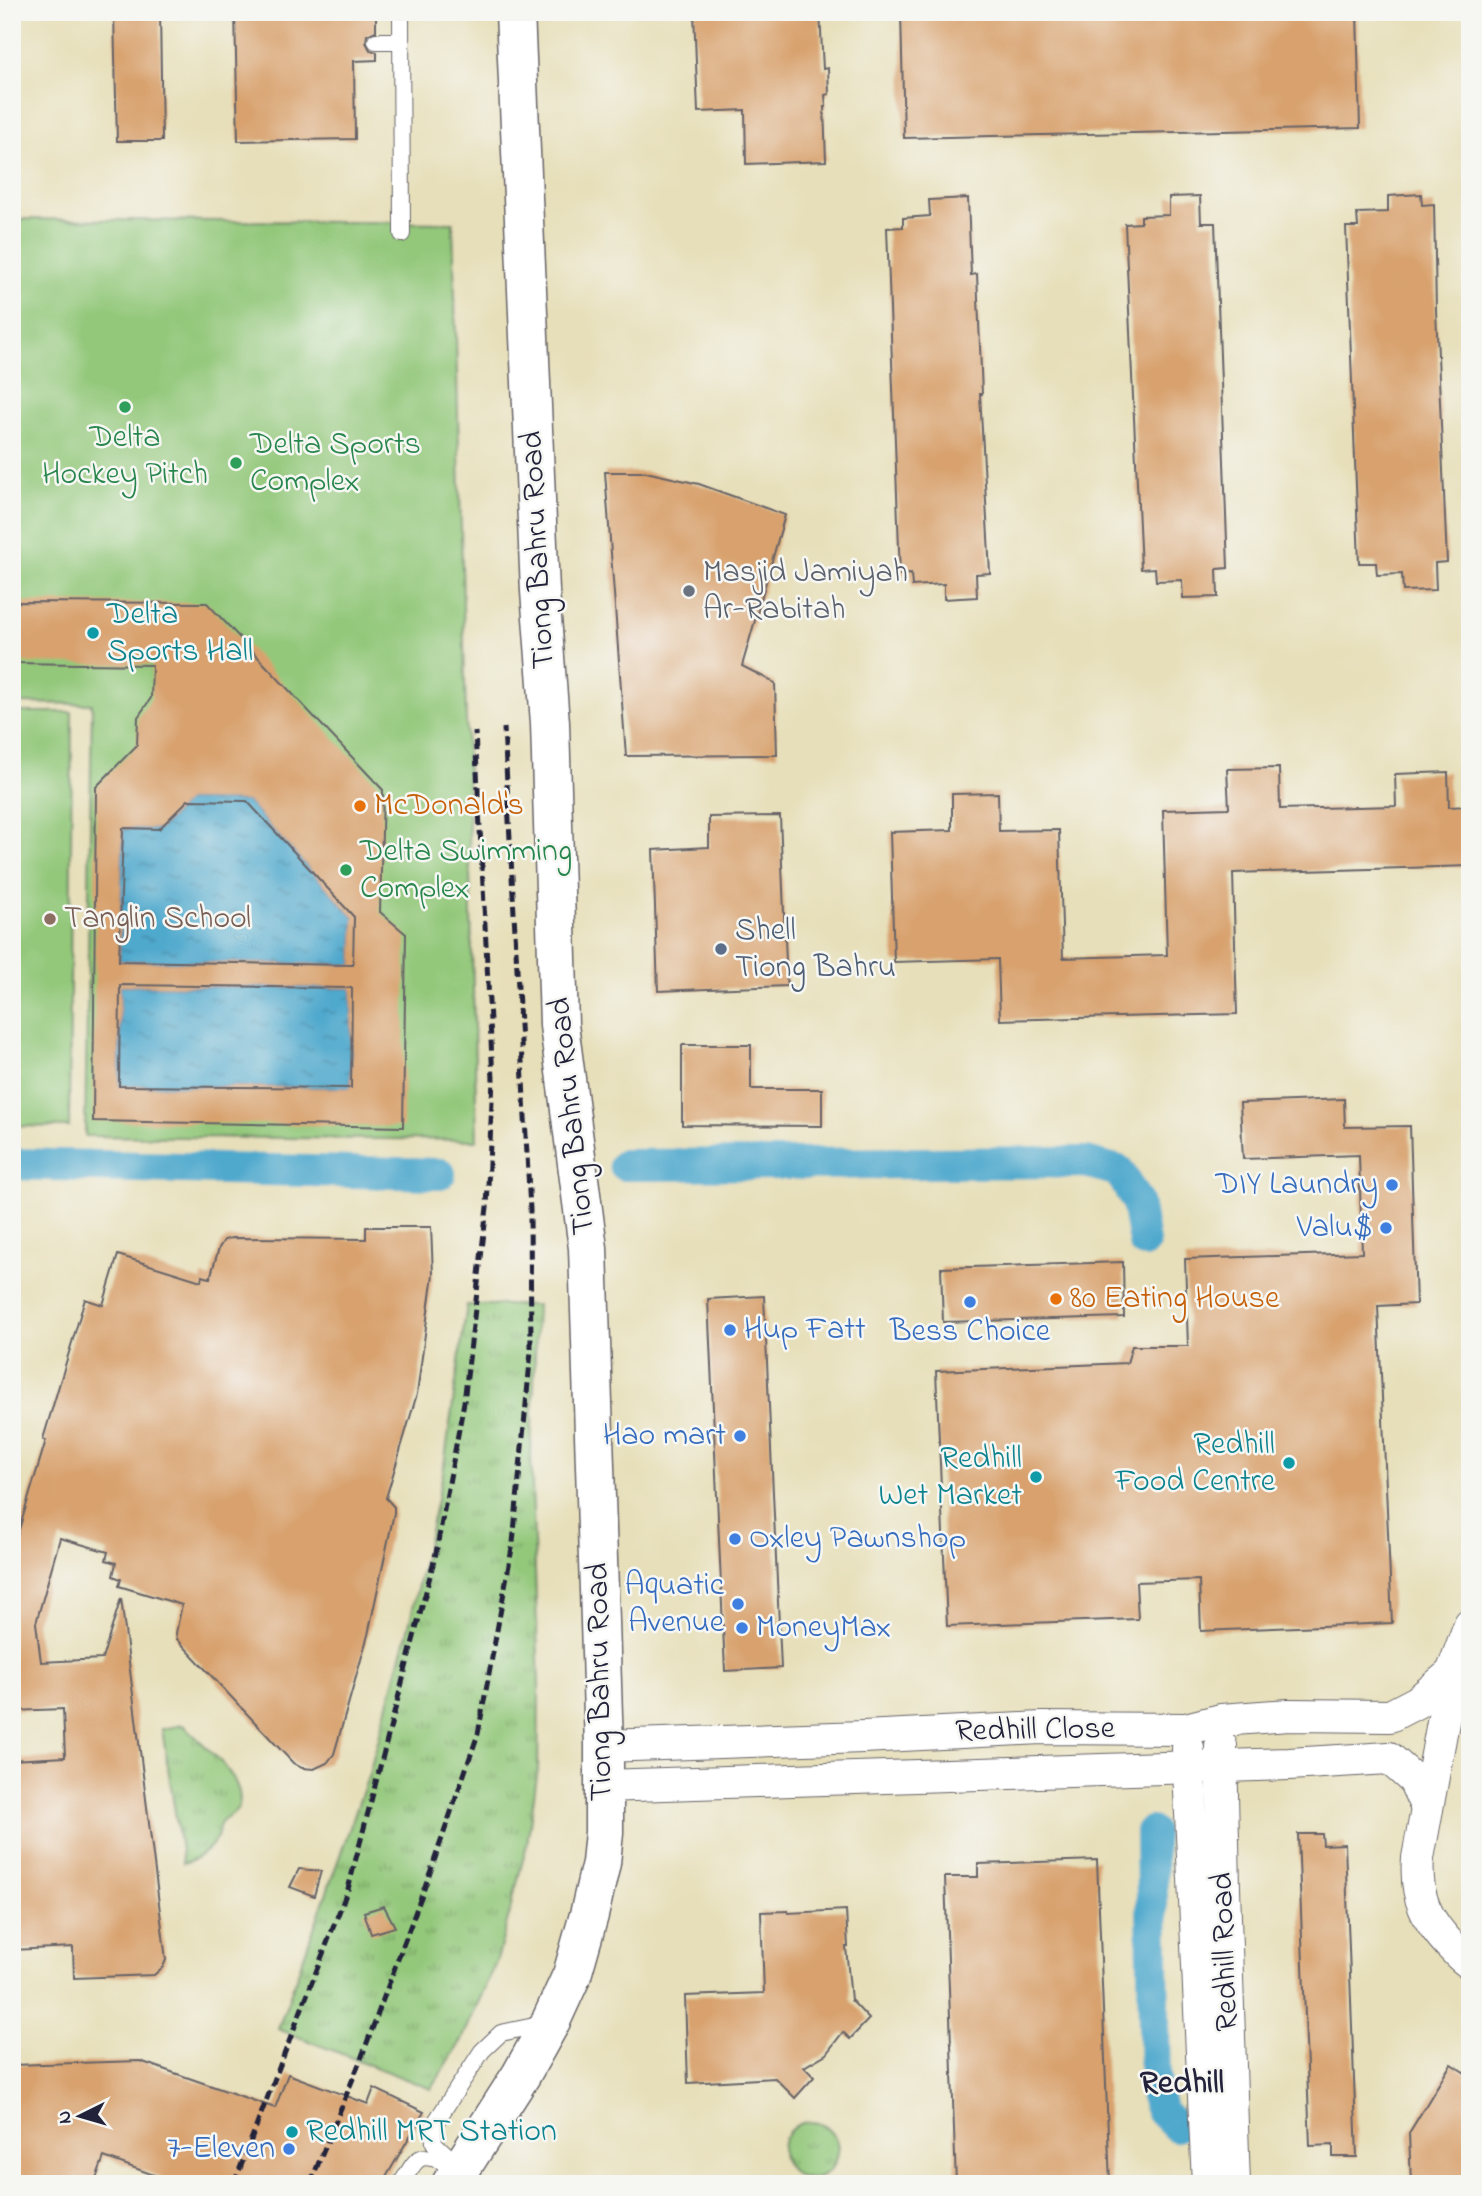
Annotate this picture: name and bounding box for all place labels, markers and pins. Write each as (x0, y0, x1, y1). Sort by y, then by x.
marker: Delta Hockey Pitch (117, 399, 133, 415)
place label: Delta Hockey Pitch (42, 415, 208, 499)
place label: Delta Sports Complex (249, 422, 421, 506)
marker: Delta Sports Complex (228, 455, 244, 471)
place label: Masjid Jamiyah Ar-Rabitah (703, 550, 908, 634)
marker: Masjid Jamiyah Ar-Rabitah (681, 583, 697, 599)
place label: Delta Sports Hall (106, 592, 253, 676)
marker: Delta Sports Hall (85, 625, 101, 641)
place label: McDonald's (374, 783, 524, 830)
marker: McDonald's (352, 798, 368, 814)
place label: Delta Swimming Complex (359, 829, 572, 913)
marker: Delta Swimming Complex (338, 862, 354, 878)
place label: Tanglin School (64, 896, 251, 943)
place label: Shell Tiong Bahru (735, 908, 896, 992)
marker: Tanglin School (42, 911, 58, 927)
marker: Shell Tiong Bahru (713, 941, 729, 957)
place label: DIY Laundry (1215, 1162, 1378, 1209)
marker: DIY Laundry (1384, 1177, 1400, 1193)
place label: Valu$ (1296, 1205, 1372, 1252)
marker: Valu$ (1378, 1220, 1394, 1236)
place label: 80 Eating House (1070, 1276, 1280, 1323)
marker: 80 Eating House (1048, 1291, 1064, 1307)
marker: Bess Choice (962, 1294, 978, 1310)
place label: Hup Fatt (744, 1307, 866, 1354)
place label: Bess Choice (889, 1309, 1051, 1356)
marker: Hup Fatt (722, 1322, 738, 1338)
place label: Hao mart (603, 1413, 726, 1460)
place label: Redhill Food Centre (1114, 1422, 1276, 1506)
marker: Hao mart (732, 1428, 748, 1444)
place label: Redhill Wet Market (878, 1436, 1022, 1520)
marker: Redhill Food Centre (1281, 1455, 1297, 1471)
marker: Redhill Wet Market (1028, 1469, 1044, 1485)
place label: Oxley Pawnshop (749, 1516, 966, 1563)
marker: Oxley Pawnshop (727, 1531, 743, 1547)
place label: Aquatic Avenue (625, 1563, 725, 1647)
marker: Aquatic Avenue (730, 1596, 746, 1612)
place label: MoneyMax (756, 1605, 891, 1652)
marker: MoneyMax (734, 1620, 750, 1636)
place label: Redhill MRT Station (306, 2109, 557, 2156)
marker: Redhill MRT Station (284, 2124, 300, 2140)
place label: 7-Eleven (167, 2126, 275, 2173)
marker: 7-Eleven (281, 2141, 297, 2157)

